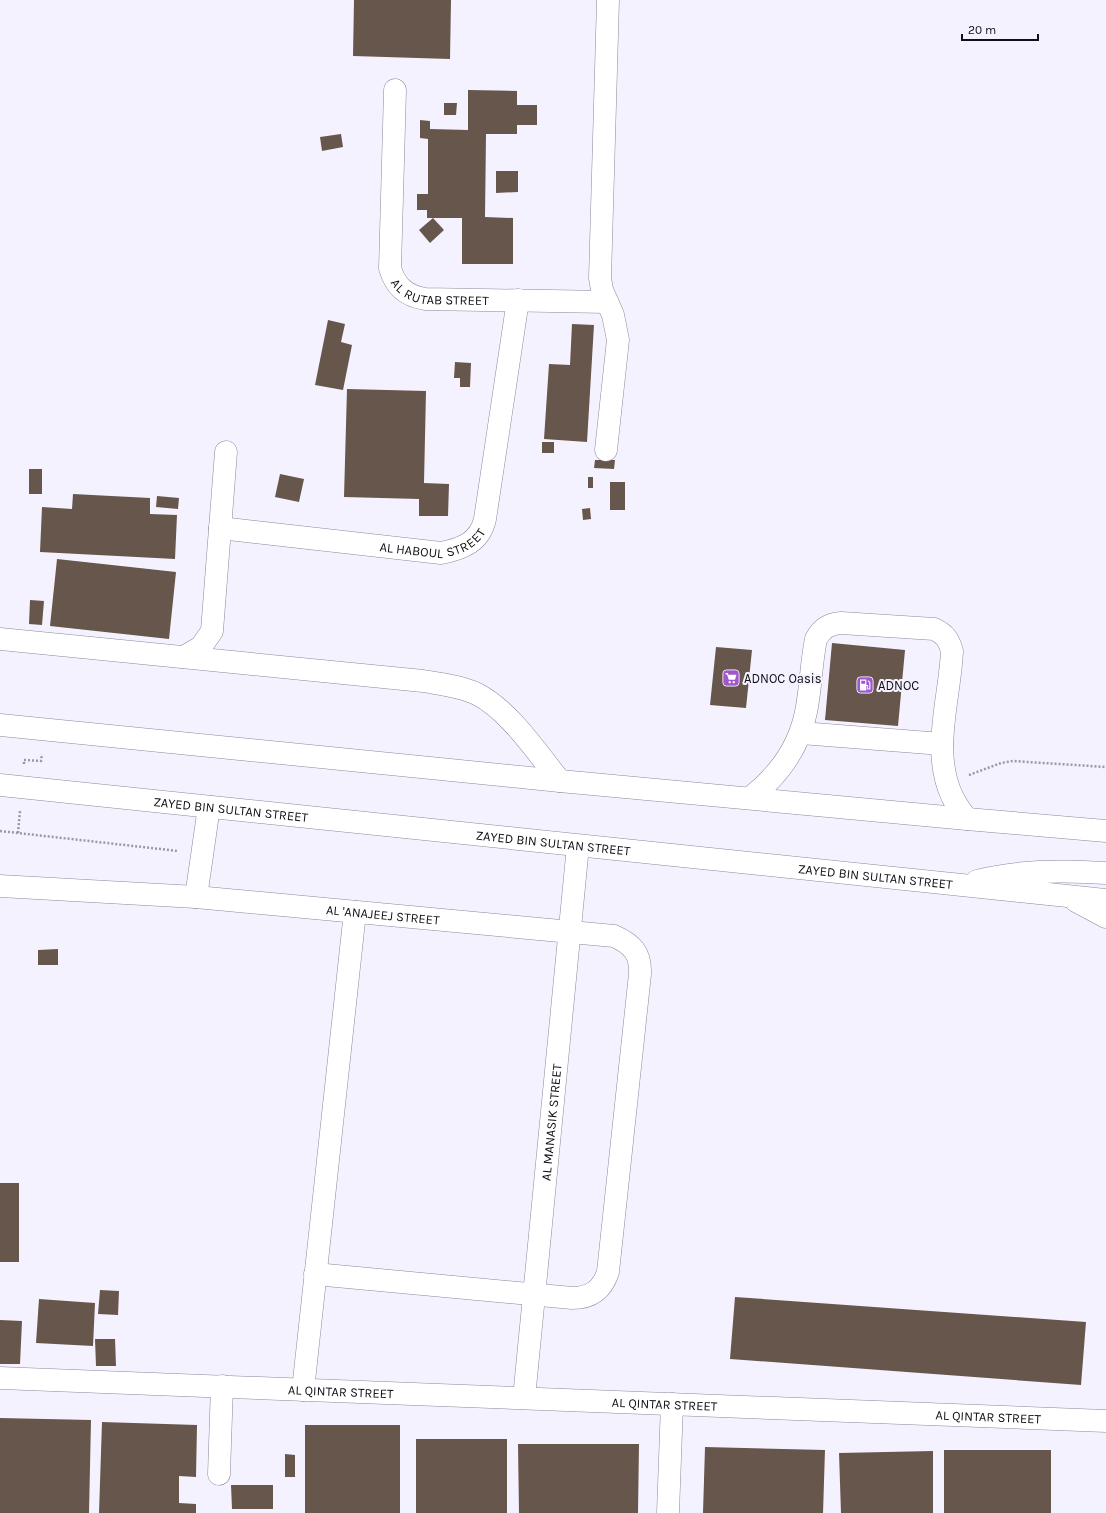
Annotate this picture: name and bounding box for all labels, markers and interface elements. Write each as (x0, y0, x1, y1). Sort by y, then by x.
scale bar (962, 16, 1038, 42)
text: 20 m (968, 23, 996, 37)
street label: AL RUTAB STREET (388, 275, 489, 308)
street label: AL HABOUL STREET (379, 525, 488, 561)
supermarket icon: ADNOC Oasis (721, 668, 741, 688)
place label: ADNOC Oasis (744, 671, 822, 686)
fuel station icon: ADNOC (855, 675, 875, 695)
place label: ADNOC (878, 678, 919, 693)
street label: ZAYED BIN SULTAN STREET (153, 793, 309, 825)
street label: ZAYED BIN SULTAN STREET (475, 827, 632, 858)
street label: ZAYED BIN SULTAN STREET (797, 861, 954, 892)
street label: AL 'ANAJEEJ STREET (325, 902, 441, 927)
street label: AL MANASIK STREET (538, 1063, 564, 1182)
street label: AL QINTAR STREET (288, 1382, 394, 1401)
street label: AL QINTAR STREET (611, 1394, 718, 1413)
street label: AL QINTAR STREET (935, 1407, 1042, 1426)

